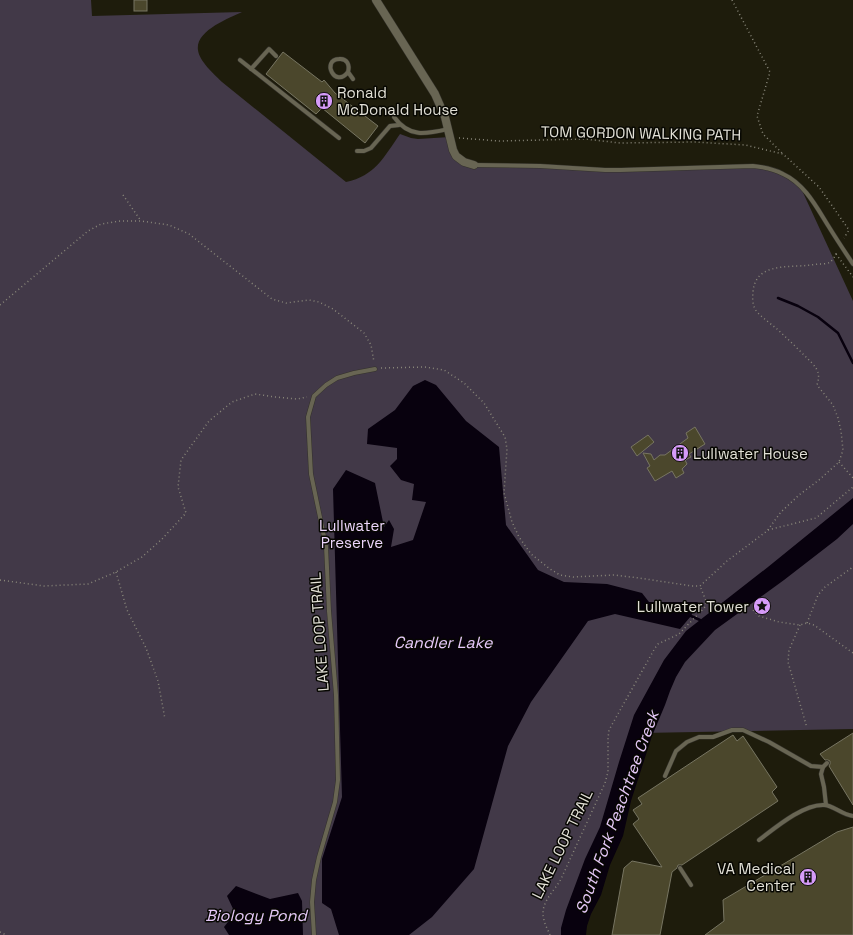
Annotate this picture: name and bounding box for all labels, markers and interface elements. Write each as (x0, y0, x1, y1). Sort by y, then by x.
place label: Ronald McDonald House (337, 83, 458, 119)
building icon: Ronald McDonald House (314, 91, 334, 111)
street label: TOM GORDON WALKING PATH (541, 122, 741, 144)
building icon: Lullwater House (670, 443, 690, 463)
place label: Lullwater House (693, 444, 808, 463)
park label: Lullwater Preserve (319, 516, 385, 552)
street label: LAKE LOOP TRAIL (305, 572, 333, 692)
place icon: Lullwater Tower (752, 596, 772, 616)
place label: Lullwater Tower (637, 597, 749, 616)
water label: Candler Lake (394, 632, 493, 653)
water label: South Fork Peachtree Creek (570, 705, 664, 916)
street label: LAKE LOOP TRAIL (527, 786, 597, 902)
place label: VA Medical Center (717, 859, 795, 895)
building icon: VA Medical Center (798, 867, 818, 887)
water label: Biology Pond (205, 905, 309, 926)

